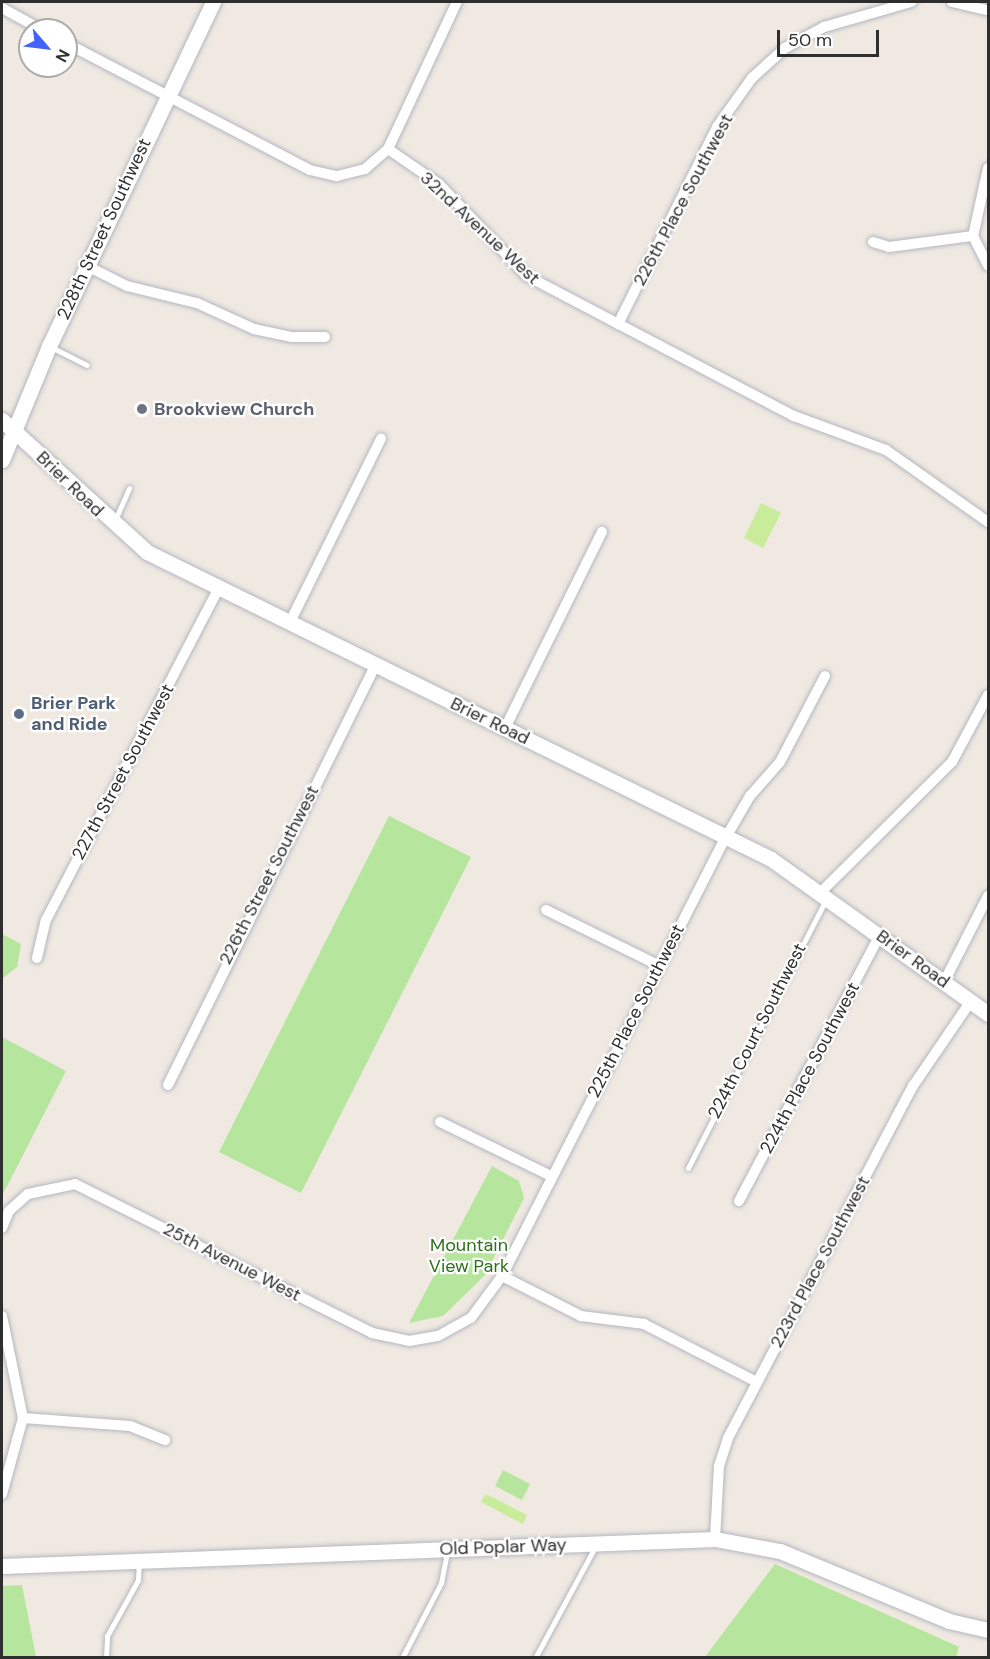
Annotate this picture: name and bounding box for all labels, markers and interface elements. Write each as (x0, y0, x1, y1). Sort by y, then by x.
north arrow (18, 18, 78, 78)
scale bar (780, 18, 882, 56)
text: 50 m (788, 28, 832, 52)
text: N (51, 46, 75, 66)
street label: 226th Place Southwest (628, 110, 738, 290)
street label: 228th Street Southwest (52, 135, 156, 323)
street label: 32nd Avenue West (416, 167, 544, 289)
place label: Brookview Church (154, 398, 314, 420)
marker: Brookview Church (135, 402, 149, 416)
street label: Brier Road (32, 447, 108, 521)
street label: 227th Street Southwest (67, 680, 179, 864)
place label: Brier Park and Ride (31, 693, 116, 736)
street label: Brier Road (447, 693, 533, 749)
marker: Brier Park and Ride (12, 707, 26, 721)
street label: 226th Street Southwest (214, 782, 324, 968)
street label: 225th Place Southwest (583, 921, 689, 1101)
street label: Brier Road (872, 925, 954, 993)
street label: 224th Court Southwest (703, 940, 811, 1122)
street label: 224th Place Southwest (756, 978, 864, 1158)
street label: 223rd Place Southwest (766, 1172, 874, 1352)
street label: 25th Avenue West (159, 1218, 305, 1306)
park label: Mountain View Park (429, 1235, 509, 1278)
street label: Old Poplar Way (439, 1534, 567, 1560)

